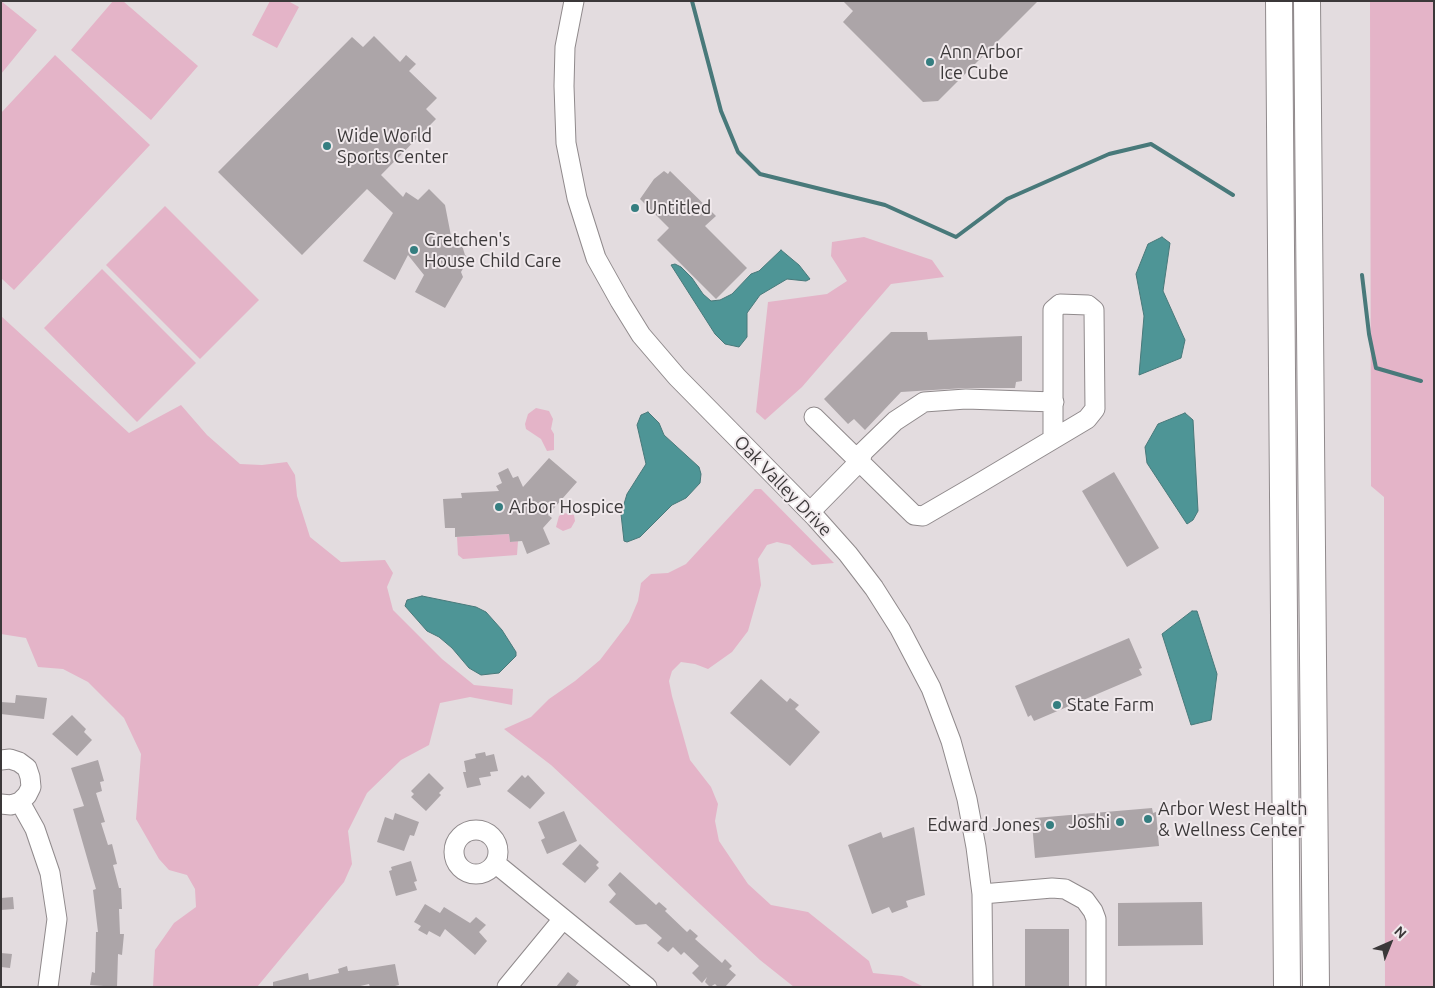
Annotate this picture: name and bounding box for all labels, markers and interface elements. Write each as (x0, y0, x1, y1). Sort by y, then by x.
place label: Ann Arbor Ice Cube (940, 41, 1023, 84)
marker: Ann Arbor Ice Cube (924, 56, 936, 68)
place label: Wide World Sports Center (337, 125, 448, 168)
marker: Wide World Sports Center (321, 140, 333, 152)
place label: Untitled (645, 197, 711, 219)
marker: Untitled (629, 202, 641, 214)
place label: Gretchen's House Child Care (424, 229, 561, 272)
marker: Gretchen's House Child Care (408, 244, 420, 256)
street label: Oak Valley Drive (730, 431, 836, 541)
place label: Arbor Hospice (509, 496, 624, 518)
marker: Arbor Hospice (493, 501, 505, 513)
place label: State Farm (1067, 694, 1154, 716)
marker: State Farm (1051, 699, 1063, 711)
place label: Arbor West Health & Wellness Center (1158, 798, 1308, 841)
place label: Joshi (1068, 811, 1110, 833)
marker: Arbor West Health & Wellness Center (1142, 813, 1154, 825)
place label: Edward Jones (927, 814, 1040, 836)
marker: Joshi (1114, 816, 1126, 828)
marker: Edward Jones (1044, 819, 1056, 831)
north arrow (1365, 918, 1415, 968)
text: N (1391, 923, 1410, 942)

